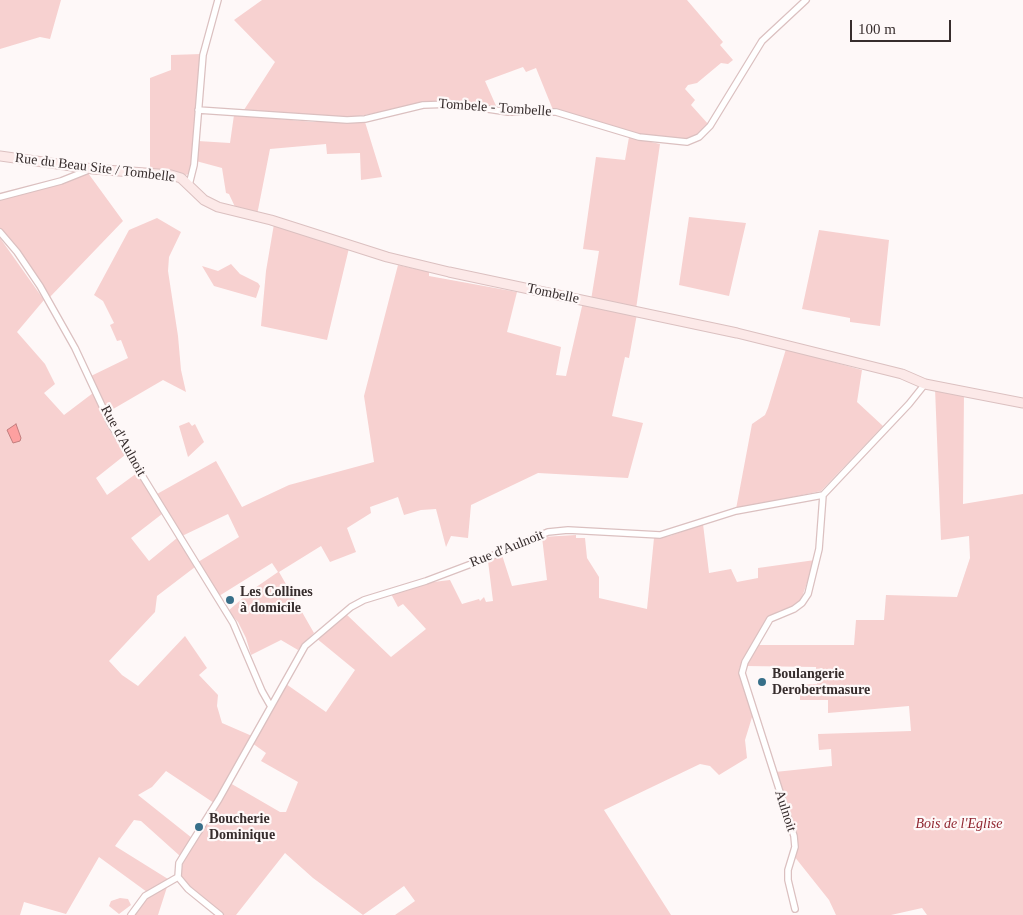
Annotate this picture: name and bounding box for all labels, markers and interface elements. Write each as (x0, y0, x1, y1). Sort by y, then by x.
scale bar (853, 10, 954, 42)
text: 100 m (858, 21, 896, 37)
street label: Tombele - Tombelle (438, 96, 552, 120)
street label: Rue du Beau Site / Tombelle (14, 150, 176, 186)
street label: Tombelle (525, 280, 581, 308)
street label: Rue d'Aulnoit (97, 403, 149, 479)
street label: Rue d'Aulnoit (468, 527, 546, 571)
place label: Les Collines à domicile (240, 584, 313, 616)
marker: Les Collines à domicile (224, 594, 236, 606)
place label: Boulangerie Derobertmasure (772, 666, 870, 699)
marker: Boulangerie Derobertmasure (756, 676, 768, 688)
street label: Aulnoit (770, 788, 800, 834)
place label: Boucherie Dominique (209, 811, 275, 844)
park label: Bois de l'Eglise (916, 816, 1002, 832)
marker: Boucherie Dominique (193, 821, 205, 833)

